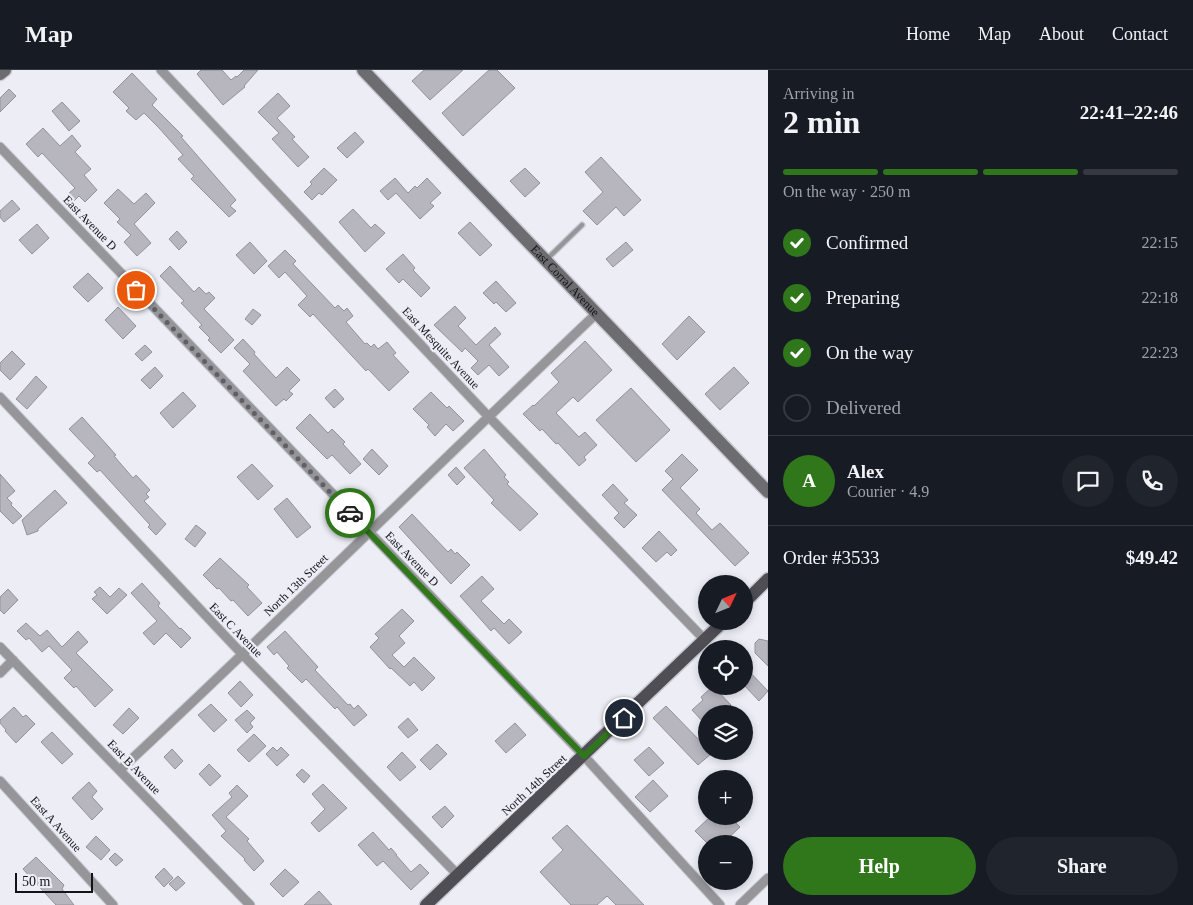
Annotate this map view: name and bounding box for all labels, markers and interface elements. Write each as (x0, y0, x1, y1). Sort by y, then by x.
text: Map (25, 21, 73, 47)
text: Home (906, 24, 950, 44)
text: Map (978, 24, 1011, 44)
text: About (1039, 24, 1084, 44)
text: Contact (1112, 24, 1168, 44)
text: Arriving in (783, 85, 855, 102)
text: 22:41–22:46 (1080, 102, 1178, 123)
text: 2 min (783, 104, 860, 140)
text: On the way · 250 m (783, 183, 911, 200)
street label: East Avenue D (60, 193, 120, 254)
icon: check (783, 229, 811, 257)
text: Confirmed (826, 232, 908, 253)
text: 22:15 (1142, 234, 1178, 251)
street label: East Corral Avenue (528, 242, 602, 319)
pin (115, 269, 157, 311)
icon: bag (122, 276, 150, 304)
icon: check (783, 284, 811, 312)
text: Preparing (826, 287, 900, 308)
text: 22:18 (1142, 289, 1178, 306)
street label: East Mesquite Avenue (399, 304, 483, 392)
icon: check (783, 339, 811, 367)
text: On the way (826, 342, 914, 363)
text: 22:23 (1142, 344, 1178, 361)
text: Delivered (826, 397, 901, 418)
button: chat (1062, 455, 1114, 507)
button: phone (1126, 455, 1178, 507)
text: Alex (847, 461, 884, 482)
text: A (802, 470, 816, 491)
text: Courier · 4.9 (847, 483, 929, 500)
courier (325, 488, 375, 538)
icon: car (336, 499, 364, 527)
street label: East Avenue D (382, 529, 442, 590)
text: Order #3533 (783, 547, 880, 568)
text: $49.42 (1126, 547, 1178, 568)
street label: North 13th Street (261, 551, 331, 619)
north arrow (698, 575, 752, 630)
map controls (698, 575, 753, 890)
street label: East C Avenue (206, 600, 266, 660)
button: locate (698, 640, 753, 695)
pin (603, 697, 645, 739)
icon: home (610, 704, 638, 732)
button: layers (698, 705, 753, 760)
street label: East B Avenue (104, 737, 164, 797)
street label: North 14th Street (499, 751, 570, 819)
button: + (698, 770, 753, 825)
street label: East A Avenue (27, 793, 85, 855)
button: − (698, 835, 753, 890)
button: Help (783, 837, 976, 895)
button: Share (986, 837, 1178, 895)
scale bar (15, 870, 92, 893)
text: 50 m (22, 874, 50, 889)

